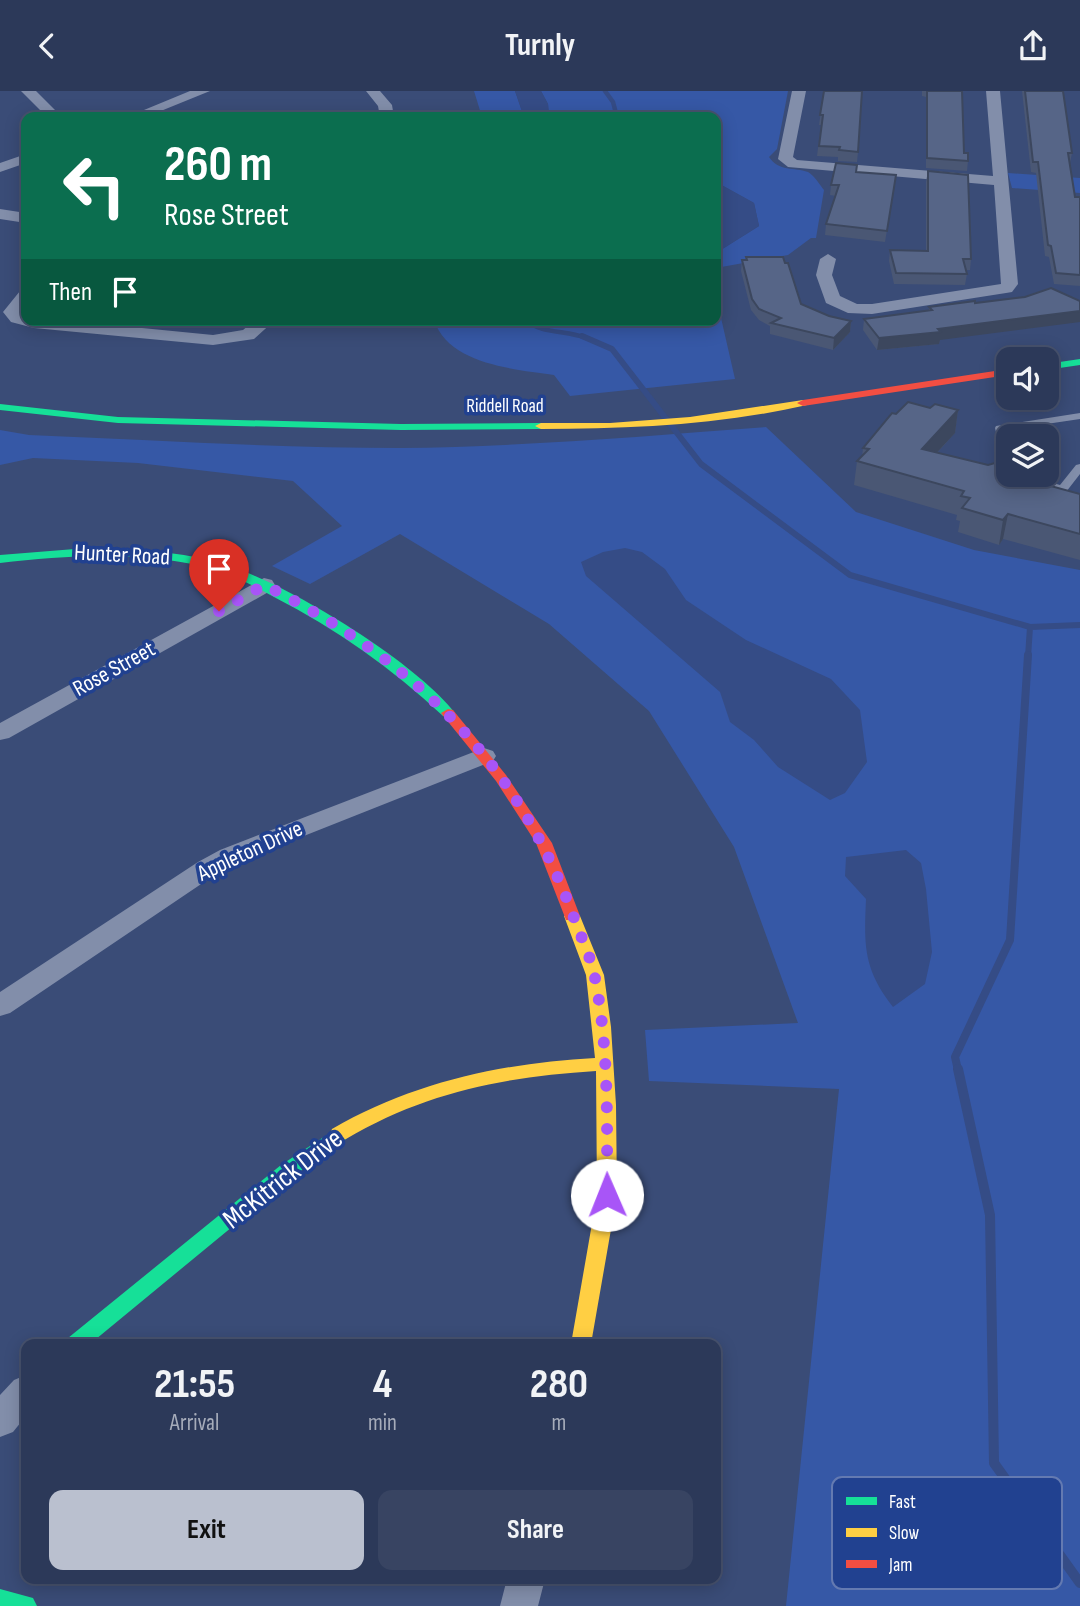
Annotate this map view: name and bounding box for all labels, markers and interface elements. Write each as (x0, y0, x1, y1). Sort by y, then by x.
text: Turnly (505, 26, 575, 65)
icon: back (28, 27, 66, 65)
icon: share (1014, 27, 1052, 65)
text: 260 m (164, 136, 272, 195)
icon: left (49, 140, 140, 231)
text: Rose Street (164, 196, 289, 235)
icon: arrive (106, 273, 144, 311)
text: Then (49, 277, 92, 308)
map controls (996, 347, 1059, 487)
button: sound (996, 347, 1059, 410)
street label: Riddell Road (466, 395, 544, 418)
button: layers (996, 424, 1059, 487)
street label: Hunter Road (73, 539, 171, 571)
pin (189, 539, 249, 611)
icon: arrive (200, 550, 238, 588)
street label: Rose Street (68, 635, 160, 703)
street label: Appleton Drive (192, 814, 307, 888)
street label: McKitrick Drive (217, 1122, 349, 1236)
position arrow (570, 1158, 644, 1232)
text: 21:55 (154, 1359, 235, 1410)
text: 4 (373, 1359, 392, 1410)
text: 280 (530, 1359, 588, 1410)
text: Arrival (170, 1409, 219, 1437)
text: min (368, 1409, 397, 1437)
text: m (552, 1409, 566, 1437)
legend (832, 1477, 1062, 1589)
button: Exit (49, 1490, 364, 1570)
button: Share (378, 1490, 693, 1570)
text: Fast (889, 1491, 916, 1514)
text: Slow (889, 1522, 919, 1545)
text: Jam (888, 1554, 912, 1577)

